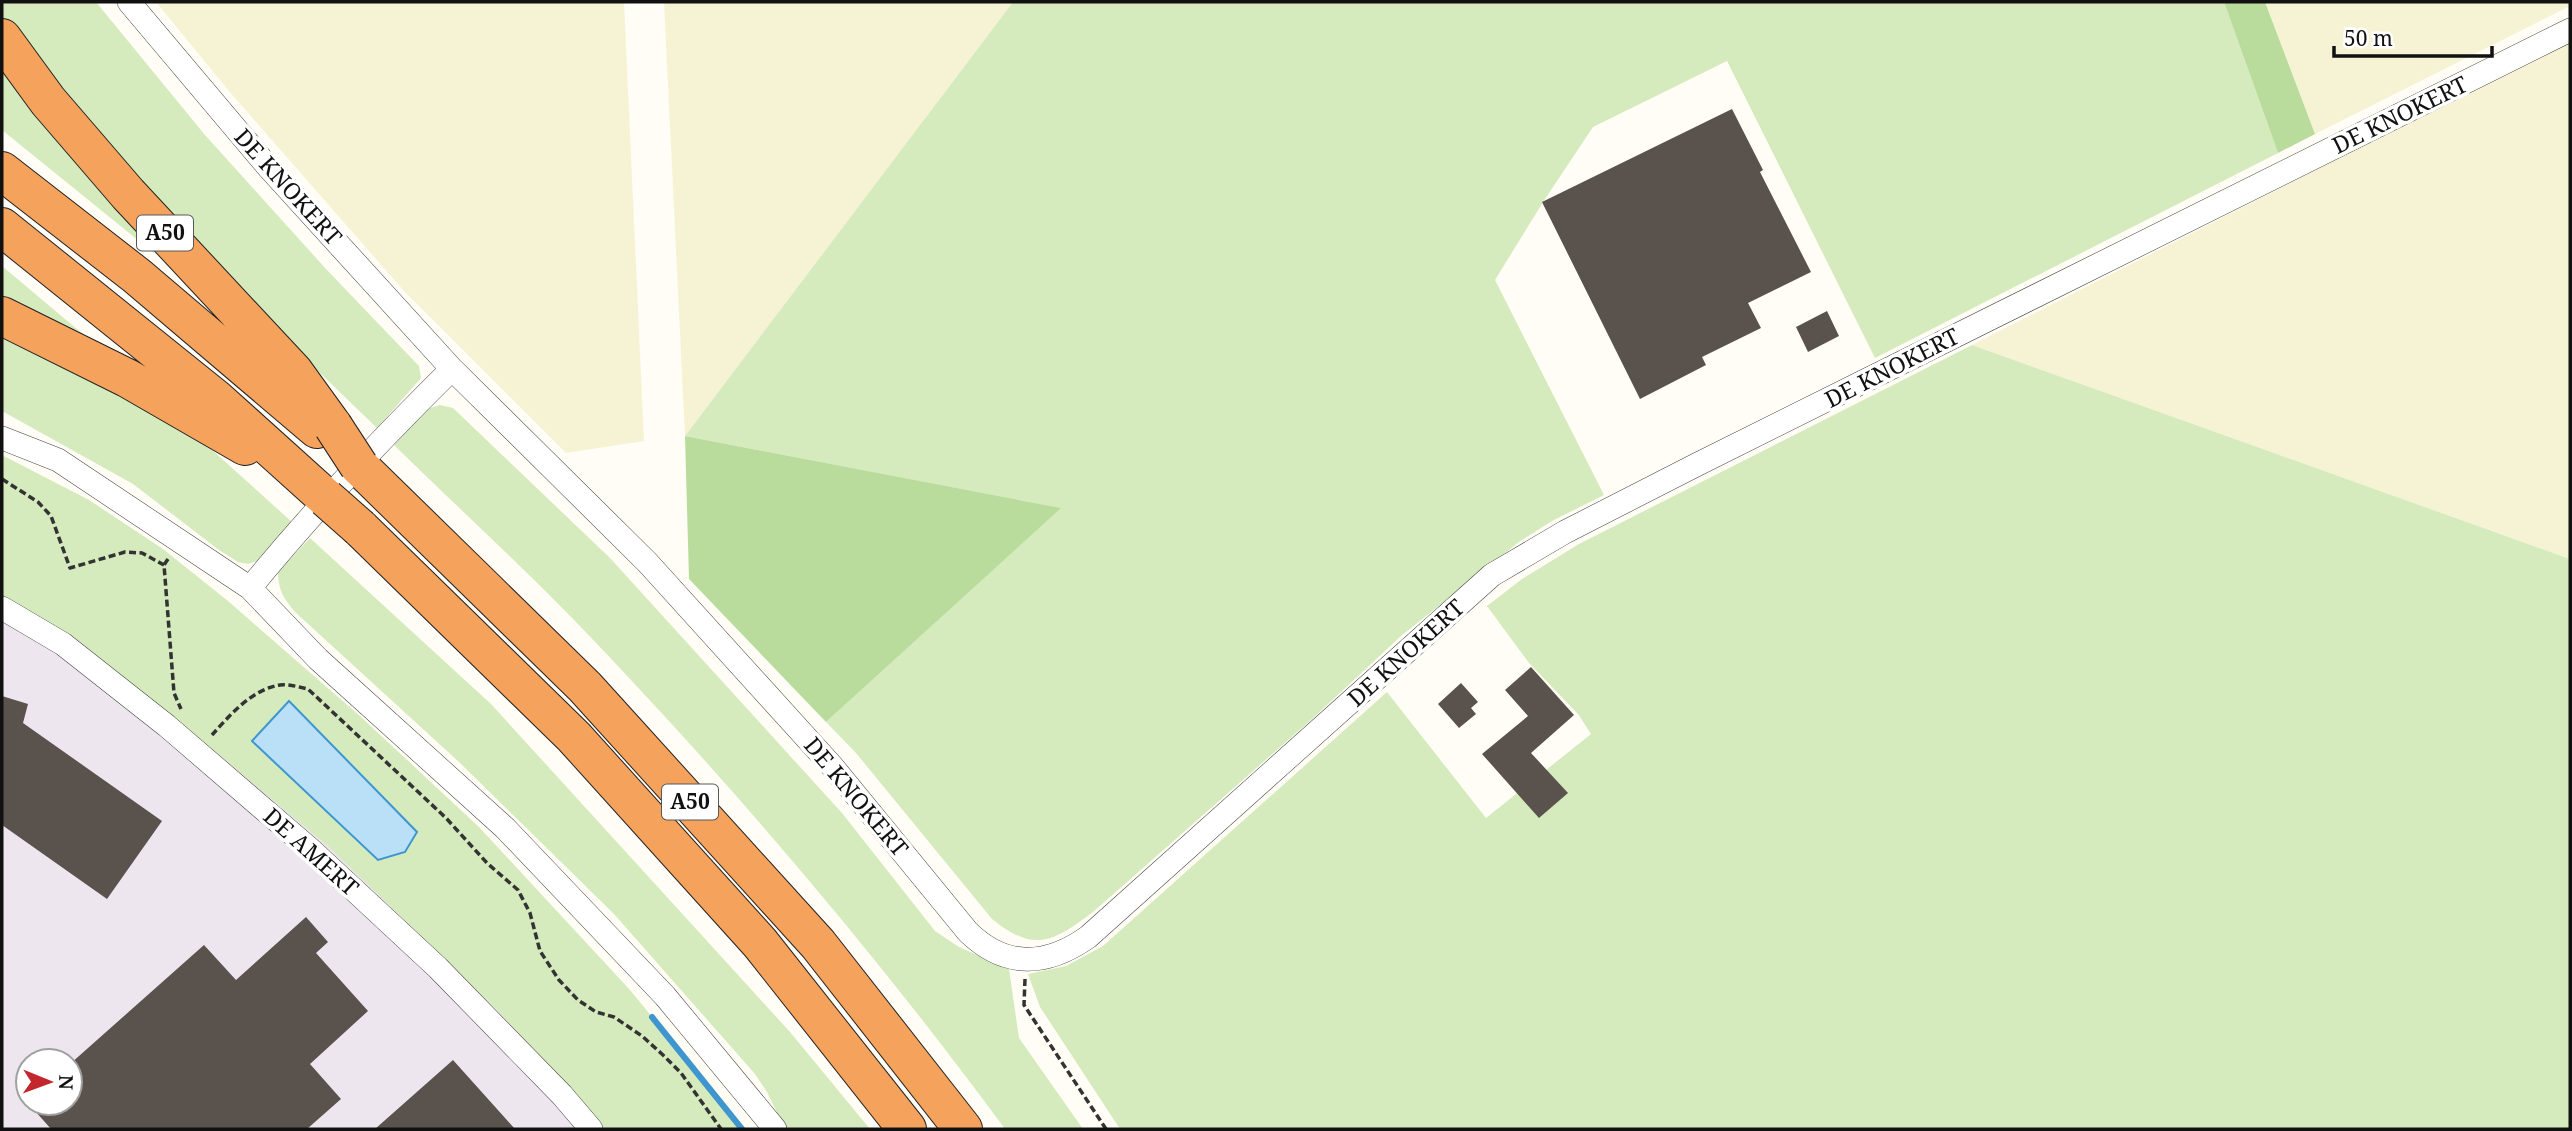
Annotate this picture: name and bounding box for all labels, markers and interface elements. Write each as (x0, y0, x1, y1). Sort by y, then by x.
scale bar (2334, 14, 2492, 58)
text: 50 m (2344, 24, 2393, 52)
street label: DE KNOKERT (2327, 68, 2473, 161)
street label: DE KNOKERT (228, 121, 350, 252)
road number: A50 (137, 216, 193, 250)
street label: DE KNOKERT (1819, 320, 1964, 415)
street label: DE KNOKERT (1340, 591, 1471, 713)
street label: DE KNOKERT (797, 730, 916, 863)
road number: A50 (662, 784, 718, 820)
street label: DE AMERT (257, 800, 366, 903)
north arrow (14, 1047, 84, 1117)
text: N (53, 1075, 79, 1090)

